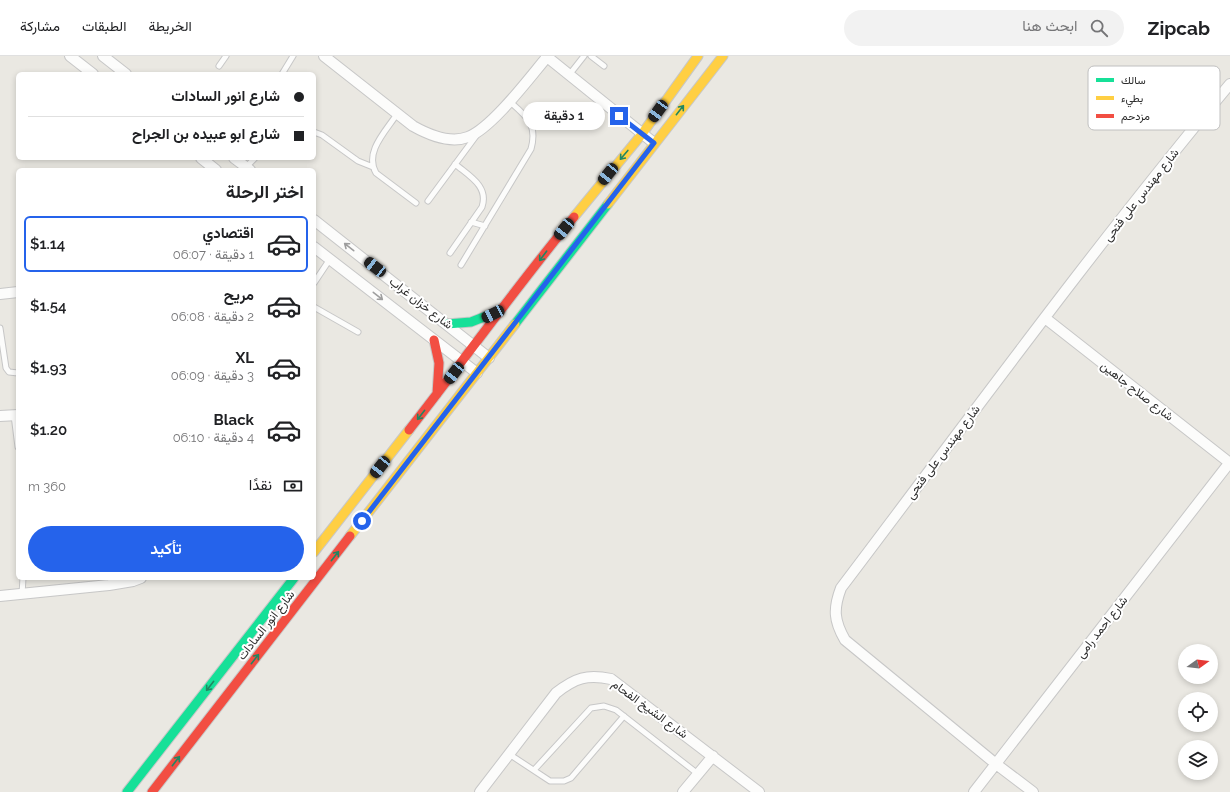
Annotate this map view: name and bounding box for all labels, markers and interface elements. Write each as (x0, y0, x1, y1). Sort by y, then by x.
search box (844, 10, 1124, 46)
text: ابحث هنا (1022, 17, 1078, 35)
icon: search (1088, 17, 1110, 39)
text: Zipcab (1148, 17, 1210, 39)
text: مشاركة (20, 18, 60, 34)
text: الطبقات (82, 18, 126, 34)
text: الخريطة (148, 18, 192, 34)
legend (1088, 66, 1220, 130)
text: سالك (1121, 74, 1146, 87)
text: شارع انور السادات (171, 87, 280, 105)
text: بطيء (1121, 92, 1143, 108)
car (646, 98, 670, 124)
callout: 1 دقيقة (523, 102, 605, 130)
one-way arrow (676, 105, 685, 116)
route end (610, 107, 628, 125)
text: 1 دقيقة (544, 108, 584, 123)
text: مزدحم (1121, 110, 1150, 124)
text: شارع ابو عبيده بن الجراح (132, 125, 280, 143)
street label: شارع مهندس على فتحى (1100, 146, 1183, 245)
one-way arrow (620, 149, 629, 160)
car (596, 161, 620, 187)
text: اختر الرحلة (226, 181, 304, 202)
car (552, 216, 576, 242)
text: اقتصادي (202, 224, 254, 242)
icon: car (266, 226, 302, 262)
text: $1.14 (30, 235, 65, 253)
one-way arrow (343, 243, 354, 251)
text: 1 دقيقة · 06:07 (173, 247, 254, 262)
one-way arrow (538, 250, 547, 261)
car (362, 255, 388, 279)
street label: شارع خزان غراب (385, 274, 455, 334)
text: مريح (224, 286, 254, 304)
icon: car (266, 288, 302, 324)
one-way arrow (372, 292, 383, 301)
text: $1.54 (30, 297, 66, 315)
car (480, 303, 506, 325)
text: 2 دقيقة · 06:08 (171, 309, 254, 324)
text: XL (236, 349, 254, 367)
icon: car (266, 350, 302, 386)
street label: شارع صلاح جاهين (1097, 358, 1176, 425)
text: $1.93 (30, 359, 67, 377)
car (442, 360, 466, 386)
text: 3 دقيقة · 06:09 (171, 368, 254, 383)
street label: شارع مهندس على فتحى (903, 402, 984, 503)
one-way arrow (417, 409, 426, 420)
text: Black (214, 411, 254, 429)
icon: car (266, 412, 302, 448)
text: $1.20 (30, 421, 67, 439)
text: 4 دقيقة · 06:10 (173, 430, 254, 445)
car (368, 454, 392, 480)
icon: cash (282, 475, 304, 497)
text: نقدًا (249, 476, 272, 494)
text: 360 m (28, 479, 66, 494)
route start (353, 512, 371, 530)
button: تأكيد (28, 526, 304, 572)
one-way arrow (331, 550, 339, 561)
street label: شارع انور السادات (234, 587, 299, 664)
street label: شارع احمد رامى (1073, 593, 1132, 662)
north arrow (1178, 644, 1218, 684)
map controls (1178, 644, 1218, 780)
one-way arrow (251, 653, 260, 664)
street label: شارع الشيخ الفحام (608, 677, 691, 743)
one-way arrow (205, 680, 214, 691)
button: locate (1178, 692, 1218, 732)
button: layers (1178, 740, 1218, 780)
one-way arrow (171, 756, 180, 767)

